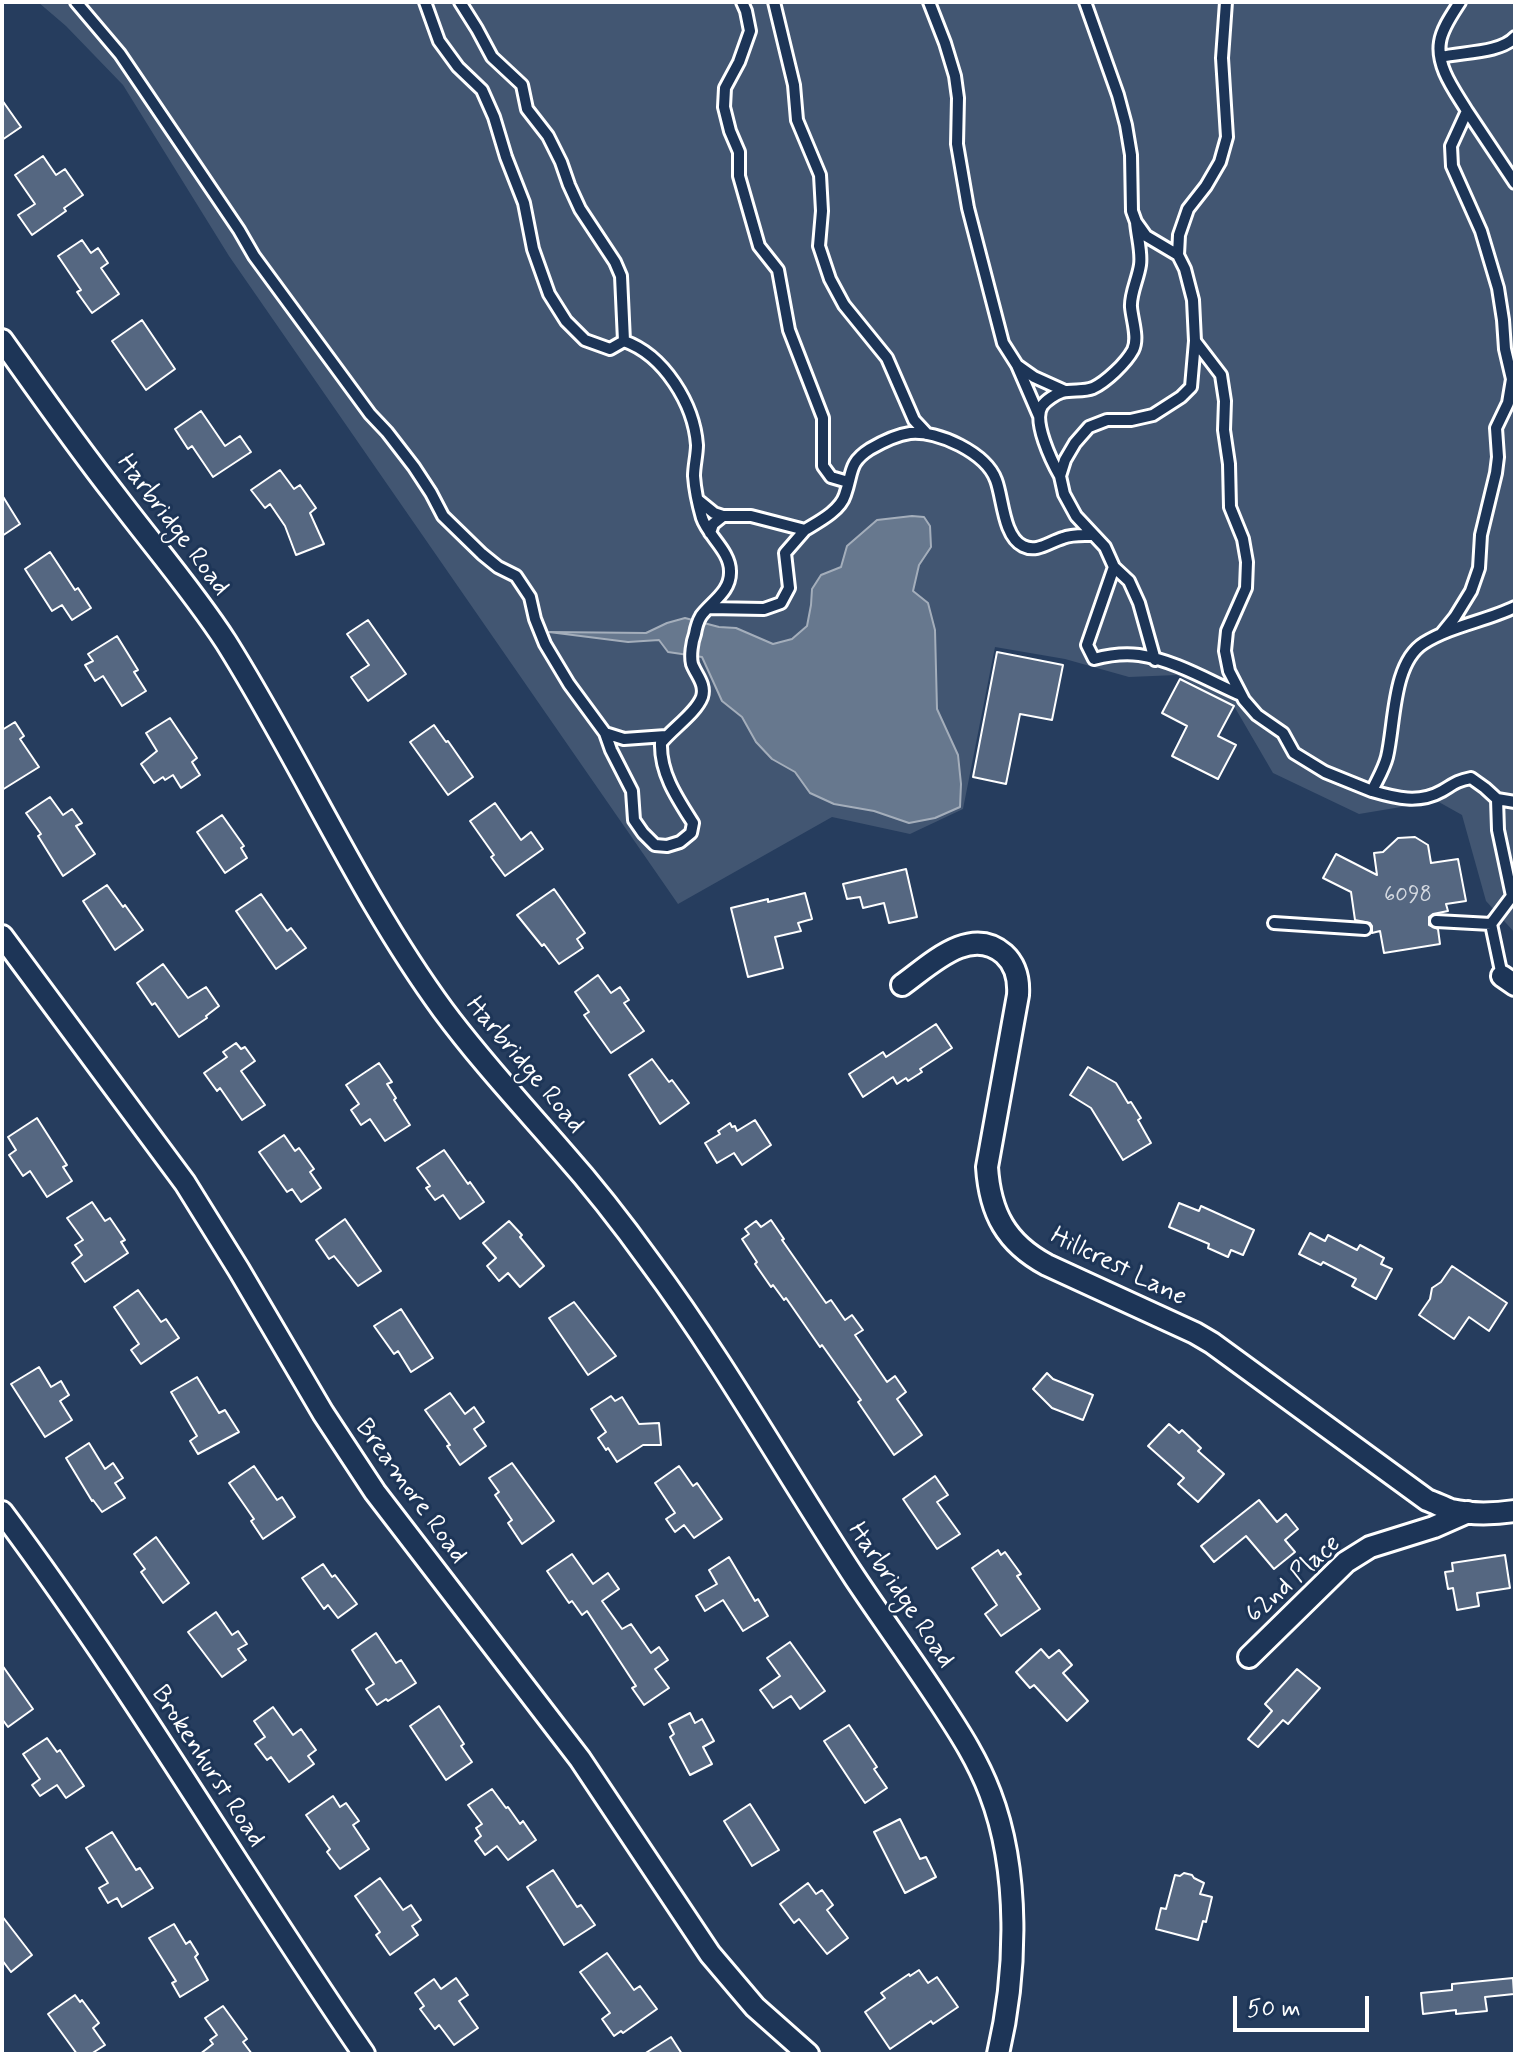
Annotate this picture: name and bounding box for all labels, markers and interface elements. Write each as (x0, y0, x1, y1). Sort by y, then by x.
street label: Harbridge Road (109, 449, 235, 603)
house number: 6098 (1384, 883, 1432, 909)
street label: Harbridge Road (458, 991, 590, 1141)
street label: Hillcrest Lane (1045, 1222, 1191, 1314)
street label: Breamore Road (347, 1414, 473, 1570)
street label: Harbridge Road (840, 1517, 960, 1675)
street label: 62nd Place (1240, 1529, 1348, 1631)
street label: Brokenhurst Road (143, 1680, 271, 1854)
scale bar (1237, 1980, 1373, 2030)
text: 50 m (1247, 1994, 1301, 2025)

